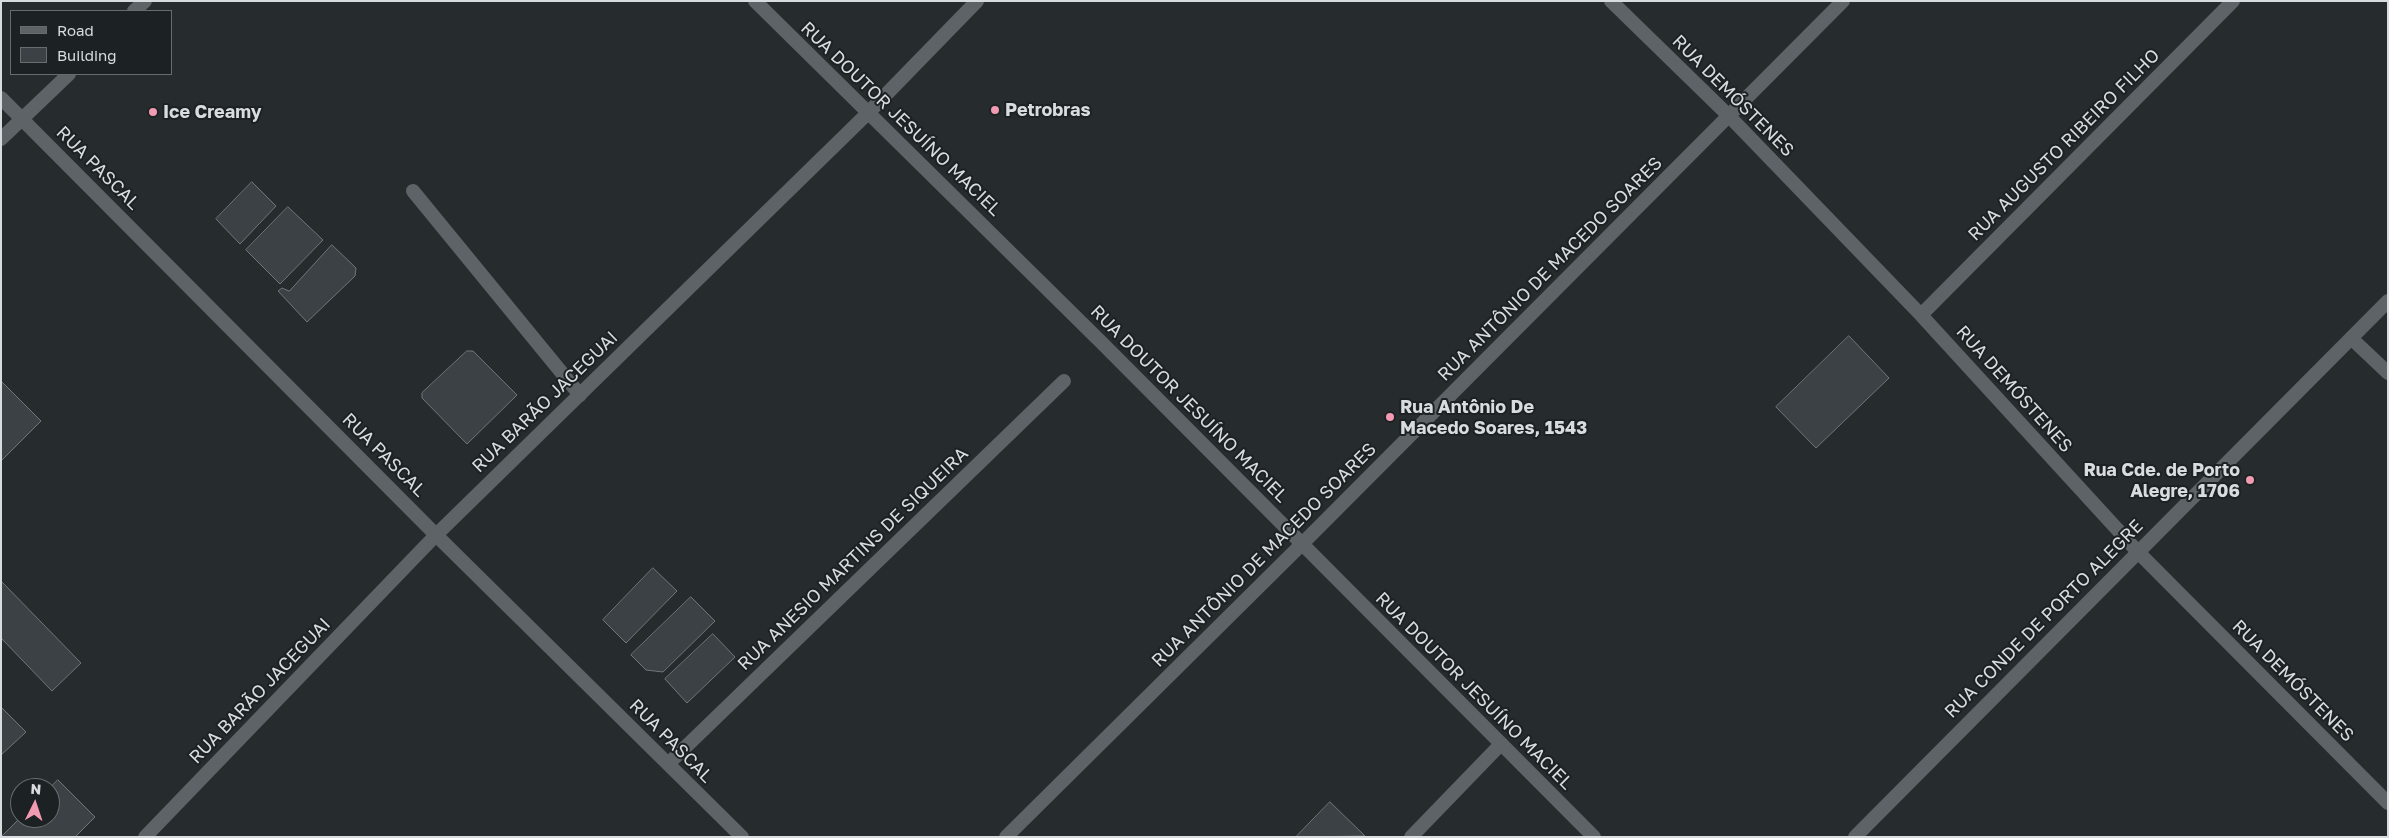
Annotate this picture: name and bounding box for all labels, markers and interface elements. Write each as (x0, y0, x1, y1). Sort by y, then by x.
legend (10, 10, 172, 75)
street label: RUA DOUTOR JESUÍNO MACIEL (796, 17, 1006, 221)
text: Road (57, 21, 94, 39)
street label: RUA DEMÓSTENES (1668, 31, 1798, 161)
street label: RUA AUGUSTO RIBEIRO FILHO (1964, 45, 2164, 245)
text: Building (57, 46, 117, 64)
place label: Petrobras (1005, 99, 1091, 121)
place label: Ice Creamy (163, 101, 261, 123)
marker: Petrobras (989, 104, 1001, 116)
marker: Ice Creamy (147, 106, 159, 118)
street label: RUA PASCAL (52, 122, 144, 214)
street label: RUA ANTÔNIO DE MACEDO SOARES (1433, 152, 1667, 386)
street label: RUA DOUTOR JESUÍNO MACIEL (1086, 301, 1292, 507)
street label: RUA DEMÓSTENES (1951, 321, 2077, 457)
street label: RUA BARÃO JACEGUAI (468, 327, 622, 477)
place label: Rua Antônio De Macedo Soares, 1543 (1400, 396, 1587, 438)
street label: RUA PASCAL (338, 409, 430, 501)
marker: Rua Antônio De Macedo Soares, 1543 (1384, 411, 1396, 423)
street label: RUA ANTÔNIO DE MACEDO SOARES (1147, 438, 1381, 672)
street label: RUA ANESIO MARTINS DE SIQUEIRA (733, 443, 973, 675)
place label: Rua Cde. de Porto Alegre, 1706 (2083, 459, 2240, 502)
marker: Rua Cde. de Porto Alegre, 1706 (2244, 474, 2256, 486)
street label: RUA CONDE DE PORTO ALEGRE (1940, 515, 2148, 723)
street label: RUA DOUTOR JESUÍNO MACIEL (1371, 588, 1577, 794)
street label: RUA BARÃO JACEGUAI (185, 614, 335, 768)
street label: RUA DEMÓSTENES (2228, 616, 2358, 746)
street label: RUA PASCAL (625, 695, 717, 787)
north arrow (10, 778, 60, 828)
text: N (30, 780, 42, 797)

